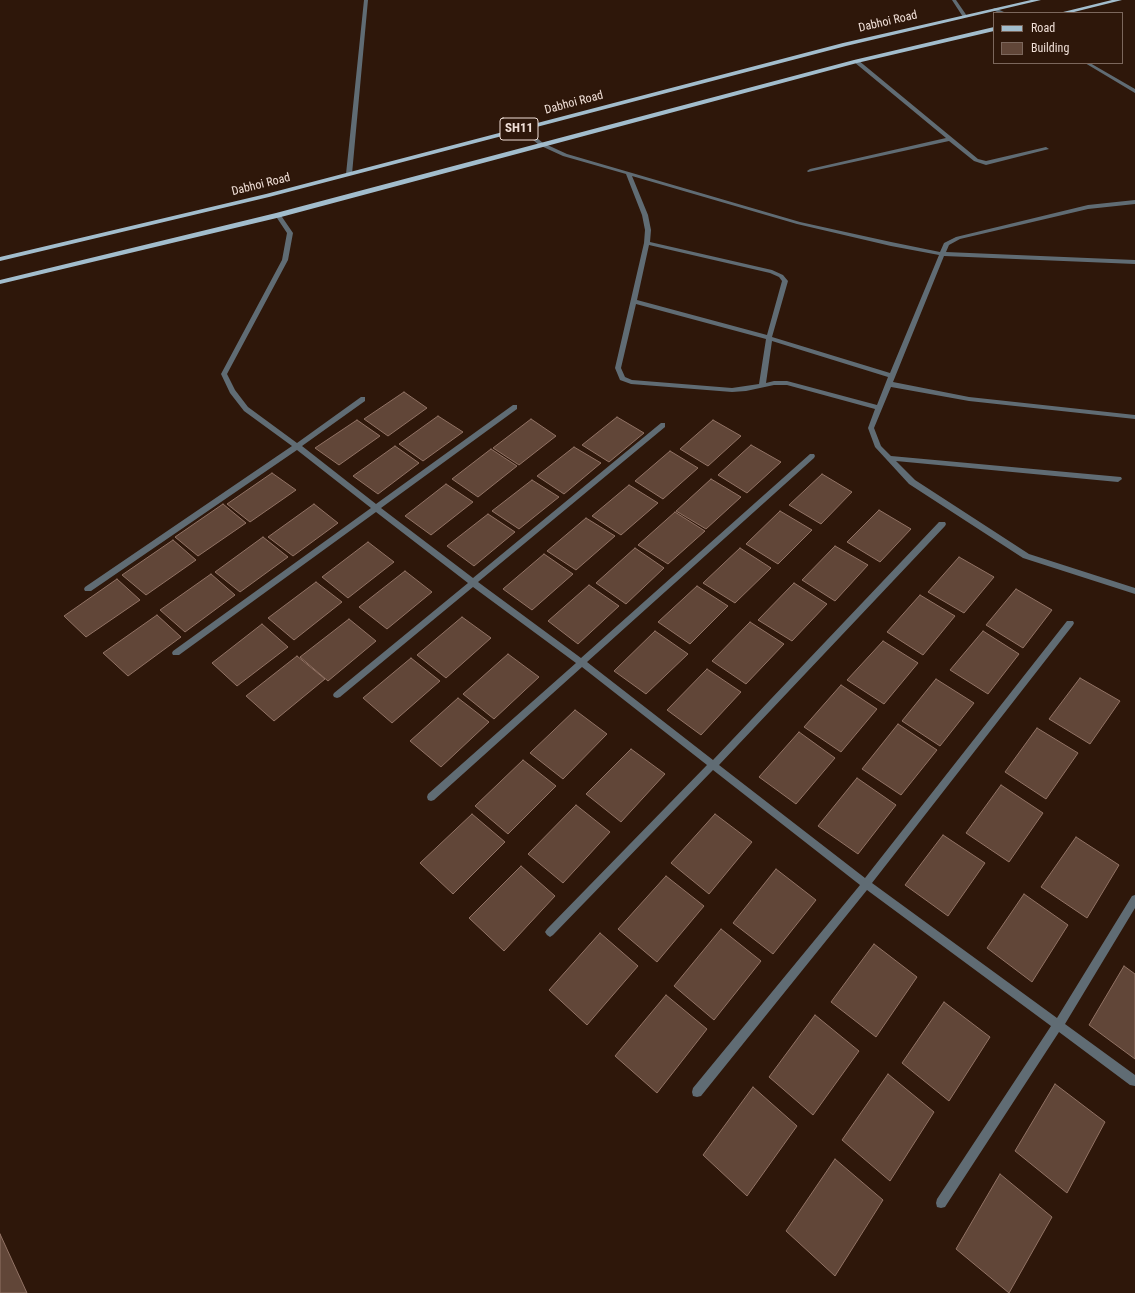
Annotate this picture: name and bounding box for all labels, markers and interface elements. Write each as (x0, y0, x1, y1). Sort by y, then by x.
street label: Dabhoi Road (857, 8, 919, 36)
legend (993, 12, 1123, 64)
text: Road (1031, 21, 1055, 35)
text: Building (1031, 41, 1069, 55)
street label: Dabhoi Road (543, 88, 605, 118)
road number: SH11 (500, 118, 538, 140)
street label: Dabhoi Road (230, 171, 292, 199)

